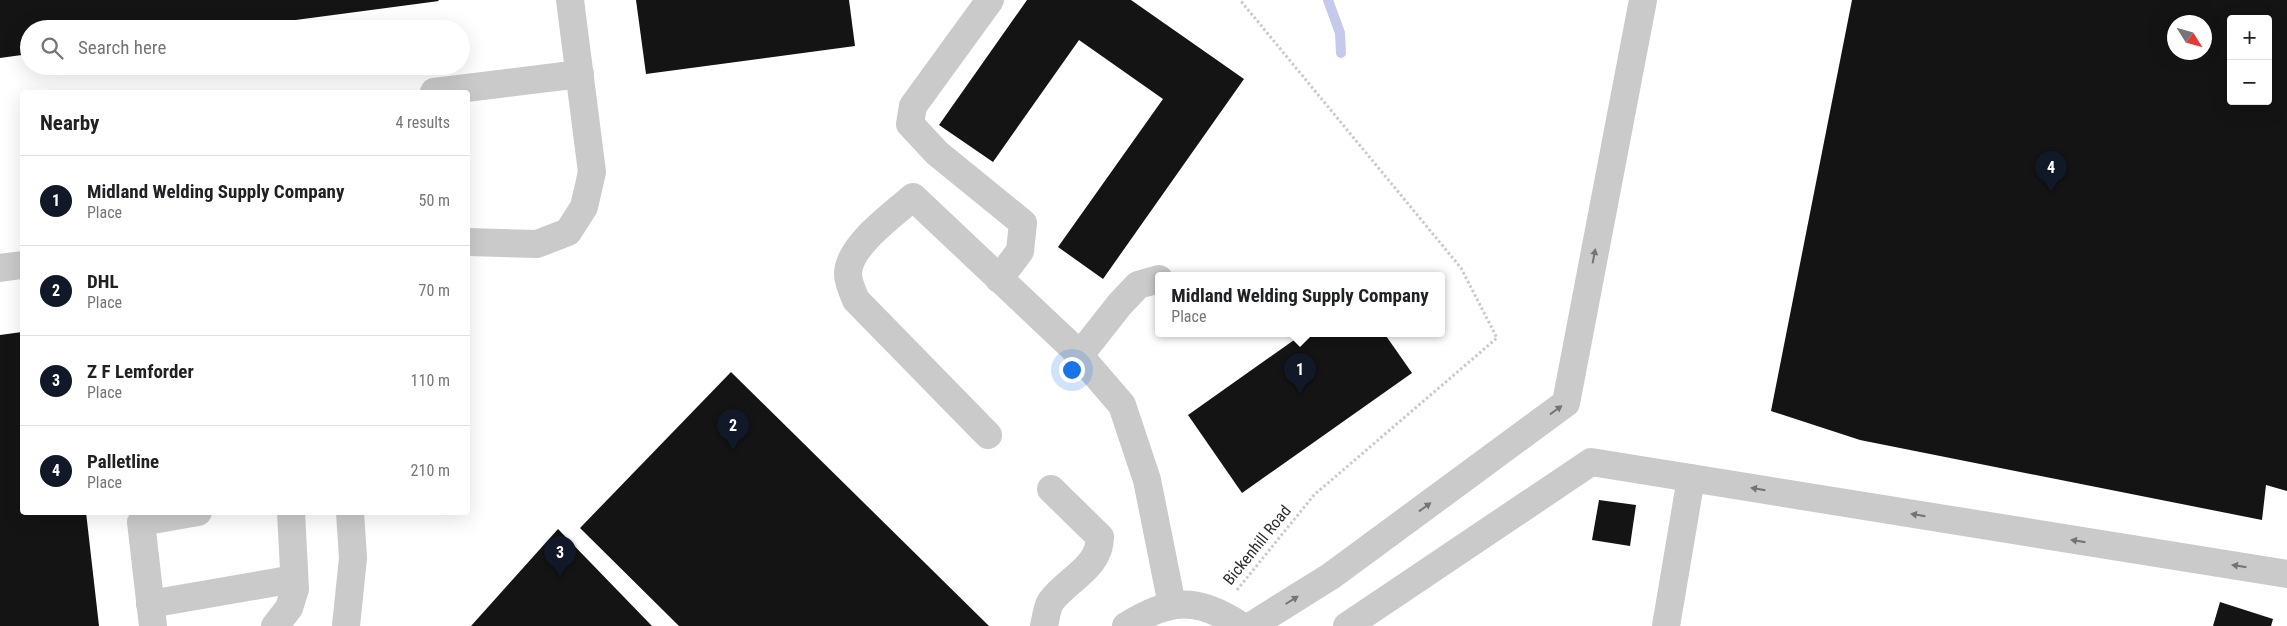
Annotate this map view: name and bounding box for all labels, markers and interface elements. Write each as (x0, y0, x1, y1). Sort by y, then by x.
north arrow (2167, 15, 2212, 60)
map controls (2227, 15, 2272, 105)
button: + (2227, 15, 2272, 60)
search box (20, 20, 470, 75)
icon: search (38, 34, 66, 62)
text: Search here (78, 36, 166, 59)
button: − (2227, 60, 2272, 105)
text: Nearby (40, 111, 99, 135)
text: 4 results (395, 113, 450, 132)
pin: 4 (2035, 151, 2067, 192)
text: Midland Welding Supply Company (87, 180, 344, 203)
text: 1 (52, 191, 60, 210)
text: 50 m (418, 191, 450, 210)
text: Place (87, 203, 122, 222)
one-way arrow (1590, 248, 1598, 263)
text: DHL (87, 270, 119, 293)
popup (1155, 272, 1445, 337)
text: 2 (52, 281, 60, 300)
text: 70 m (418, 281, 450, 300)
text: Midland Welding Supply Company (1171, 284, 1429, 307)
text: Place (87, 293, 122, 312)
text: Place (1171, 307, 1206, 326)
pin: 1 (1284, 353, 1316, 394)
your location (1059, 357, 1085, 383)
text: Z F Lemforder (87, 360, 194, 383)
text: 3 (52, 371, 60, 390)
text: 110 m (411, 371, 450, 390)
text: Place (87, 383, 122, 402)
one-way arrow (1549, 405, 1562, 416)
pin: 2 (717, 409, 749, 450)
text: Palletline (87, 450, 159, 473)
text: 4 (52, 461, 60, 480)
text: 210 m (411, 461, 450, 480)
text: Place (87, 473, 122, 492)
one-way arrow (1749, 484, 1765, 492)
street label: Bickenhill Road (1219, 501, 1295, 589)
one-way arrow (1418, 501, 1431, 512)
one-way arrow (1910, 510, 1926, 518)
pin: 3 (544, 536, 576, 577)
one-way arrow (2070, 536, 2086, 544)
one-way arrow (2231, 562, 2247, 570)
one-way arrow (1285, 595, 1299, 605)

